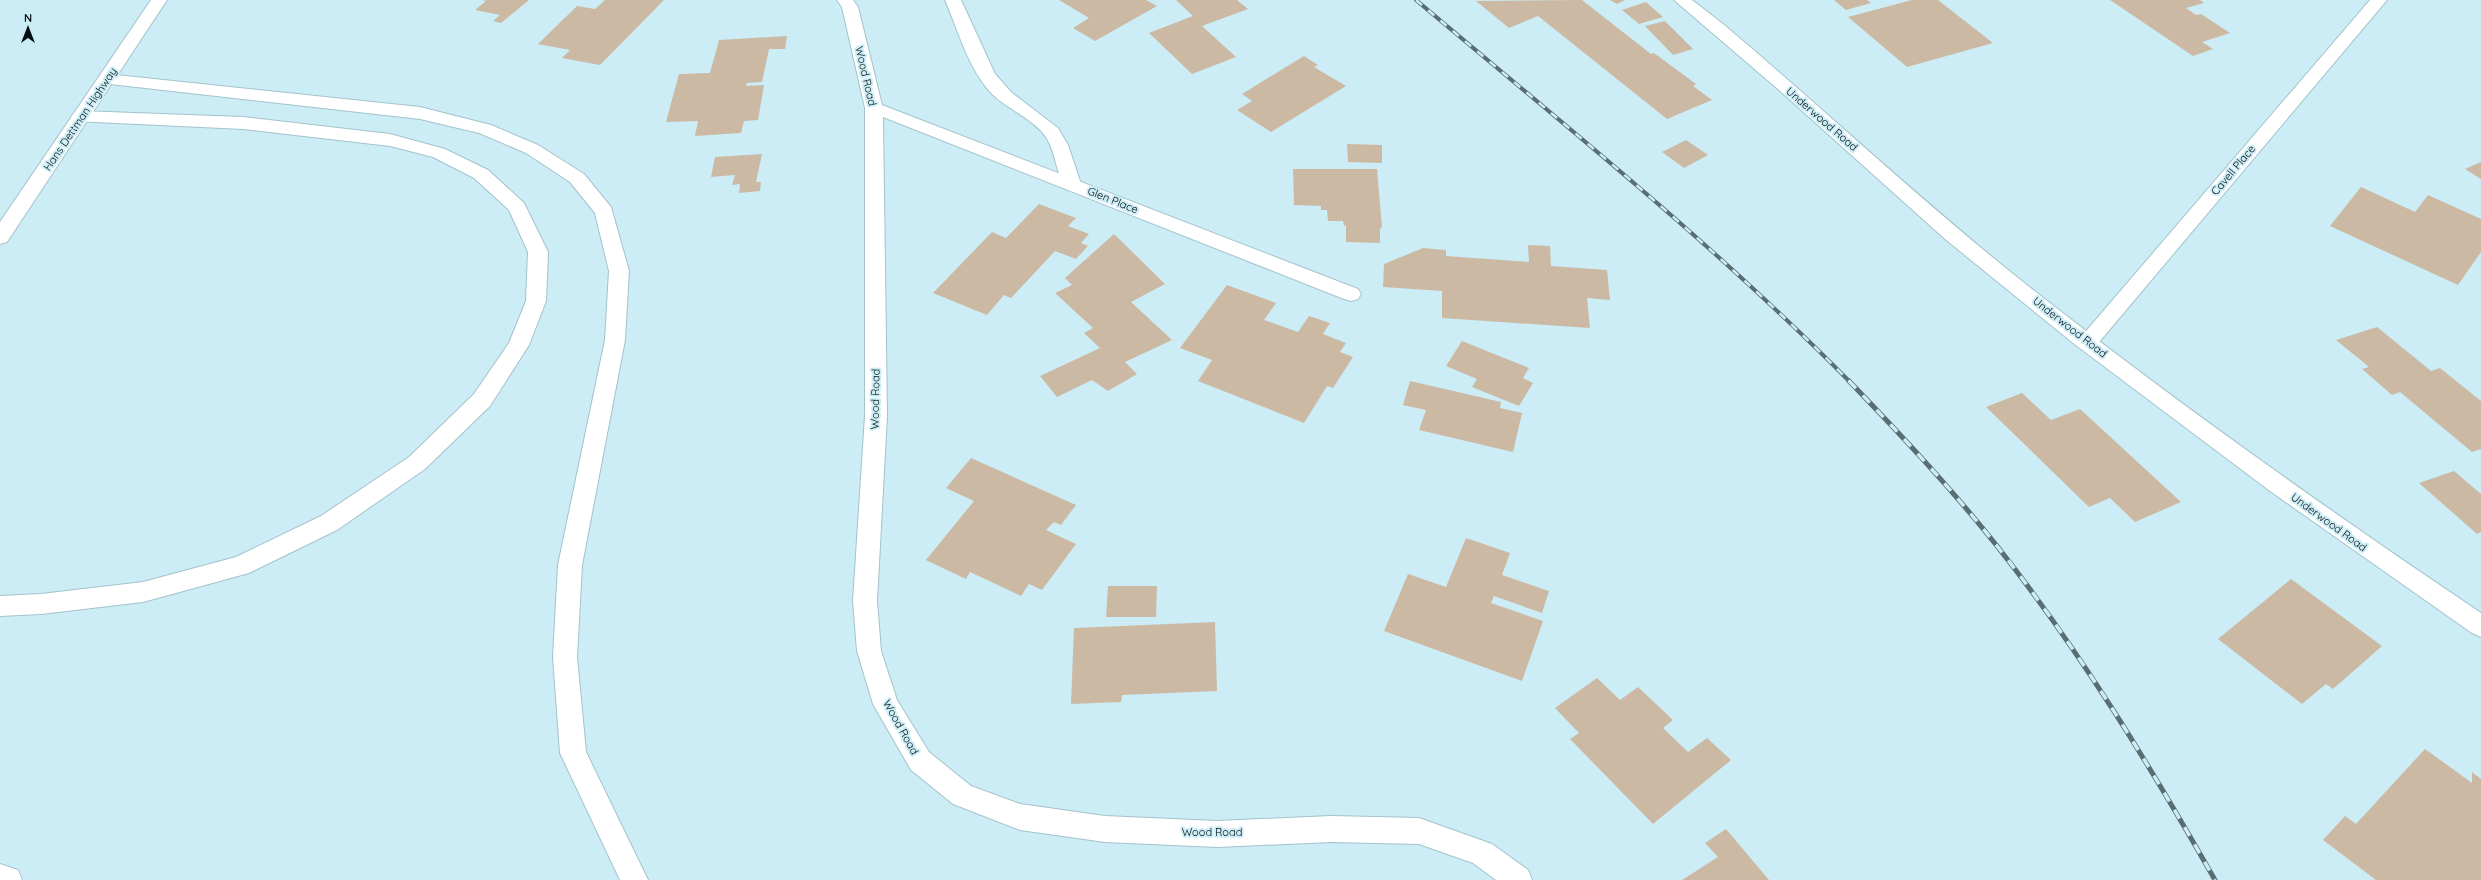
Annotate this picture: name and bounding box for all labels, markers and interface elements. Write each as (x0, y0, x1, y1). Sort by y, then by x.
north arrow (8, 8, 48, 48)
text: N (24, 11, 32, 25)
street label: Wood Road (852, 45, 880, 107)
street label: Hans Dettman Highway (40, 65, 120, 173)
street label: Underwood Road (1783, 84, 1861, 154)
street label: Cavell Place (2208, 142, 2258, 198)
street label: Glen Place (1086, 184, 1140, 216)
street label: Underwood Road (2030, 294, 2110, 360)
street label: Wood Road (867, 369, 883, 429)
street label: Underwood Road (2288, 490, 2370, 554)
street label: Wood Road (880, 697, 922, 757)
street label: Wood Road (1182, 825, 1242, 839)

